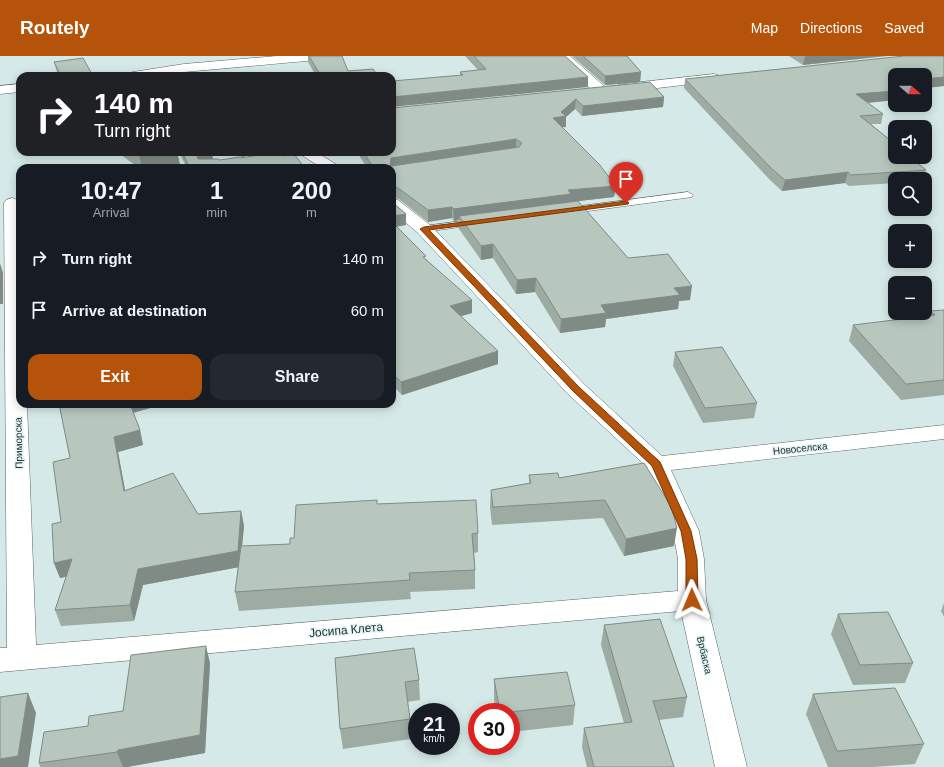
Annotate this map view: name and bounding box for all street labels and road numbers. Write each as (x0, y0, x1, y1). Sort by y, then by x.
street label: Приморска (13, 417, 24, 469)
street label: Новоселска (772, 440, 828, 457)
street label: Јосипа Клета (308, 620, 384, 640)
street label: Врбаска (695, 635, 714, 676)

